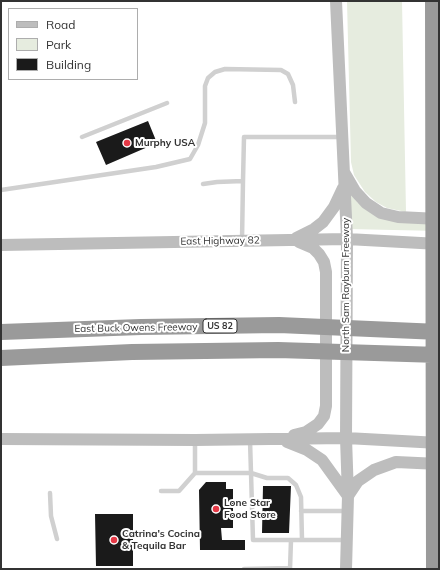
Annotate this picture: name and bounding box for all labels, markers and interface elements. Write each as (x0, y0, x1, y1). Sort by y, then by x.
legend (8, 8, 138, 80)
text: Road (46, 17, 75, 32)
text: Park (46, 37, 71, 52)
text: Building (46, 57, 91, 72)
place label: Murphy USA (135, 137, 195, 149)
marker: Murphy USA (122, 138, 132, 148)
street label: North Sam Rayburn Freeway (340, 218, 352, 352)
street label: East Highway 82 (180, 234, 260, 248)
road number: US 82 (203, 319, 237, 333)
street label: East Buck Owens Freeway (74, 321, 198, 335)
place label: Lone Star Food Store (224, 497, 276, 520)
marker: Lone Star Food Store (211, 504, 221, 514)
place label: Catrina's Cocina & Tequila Bar (122, 528, 200, 552)
marker: Catrina's Cocina & Tequila Bar (109, 535, 119, 545)

